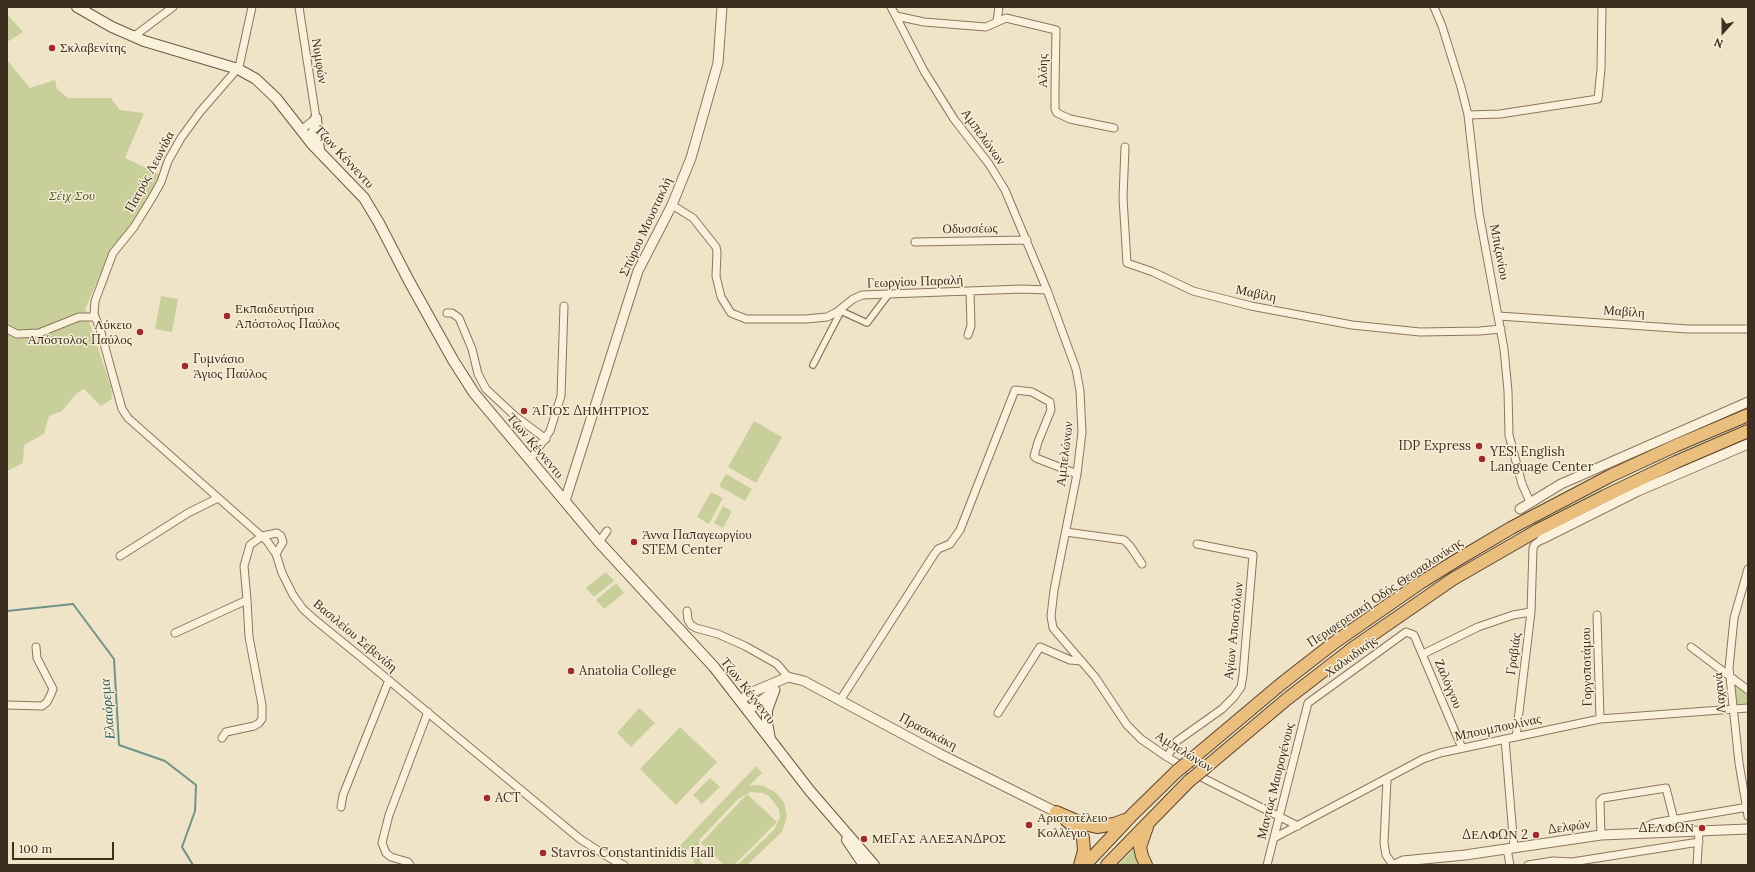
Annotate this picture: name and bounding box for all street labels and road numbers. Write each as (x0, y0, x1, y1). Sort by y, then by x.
street label: Νυμφών (308, 37, 330, 85)
street label: Αλόης (1035, 54, 1051, 88)
street label: Αμπελώνων (957, 106, 1009, 168)
street label: Τζων Κέννεντυ (311, 122, 377, 192)
street label: Πατρός Λεωνίδα (122, 129, 178, 215)
street label: Σπύρου Μουστακλή (616, 175, 676, 279)
street label: Οδυσσέως (942, 221, 998, 237)
street label: Μπιζανίου (1486, 223, 1512, 281)
street label: Γεωργίου Παραλή (867, 273, 963, 291)
street label: Μαβίλη (1234, 282, 1278, 306)
street label: Μαβίλη (1603, 303, 1645, 321)
street label: Τζων Κέννεντυ (503, 410, 567, 482)
street label: Αμπελώνων (1053, 421, 1077, 487)
street label: Περιφερειακή Οδός Θεσσαλονίκης (1304, 535, 1466, 651)
street label: Αγίων Αποστόλων (1221, 581, 1247, 681)
street label: Βασιλείου Σεβενίδη (310, 596, 400, 676)
street label: Γοργοποτάμου (1579, 627, 1595, 707)
street label: Γραβιάς (1503, 632, 1525, 676)
street label: Χαλκιδικής (1322, 633, 1380, 681)
street label: Τζων Κέννεντυ (717, 655, 779, 727)
street label: Ζαλόγγου (1431, 657, 1465, 711)
street label: Λαχανά (1710, 672, 1730, 714)
street label: Πρασακάκη (896, 710, 960, 754)
street label: Μπουμπουλίνας (1453, 711, 1543, 745)
street label: Μαντώς Μαυρογένους (1254, 721, 1298, 841)
street label: Αμπελώνων (1152, 728, 1216, 776)
street label: Δελφών (1547, 816, 1591, 838)

